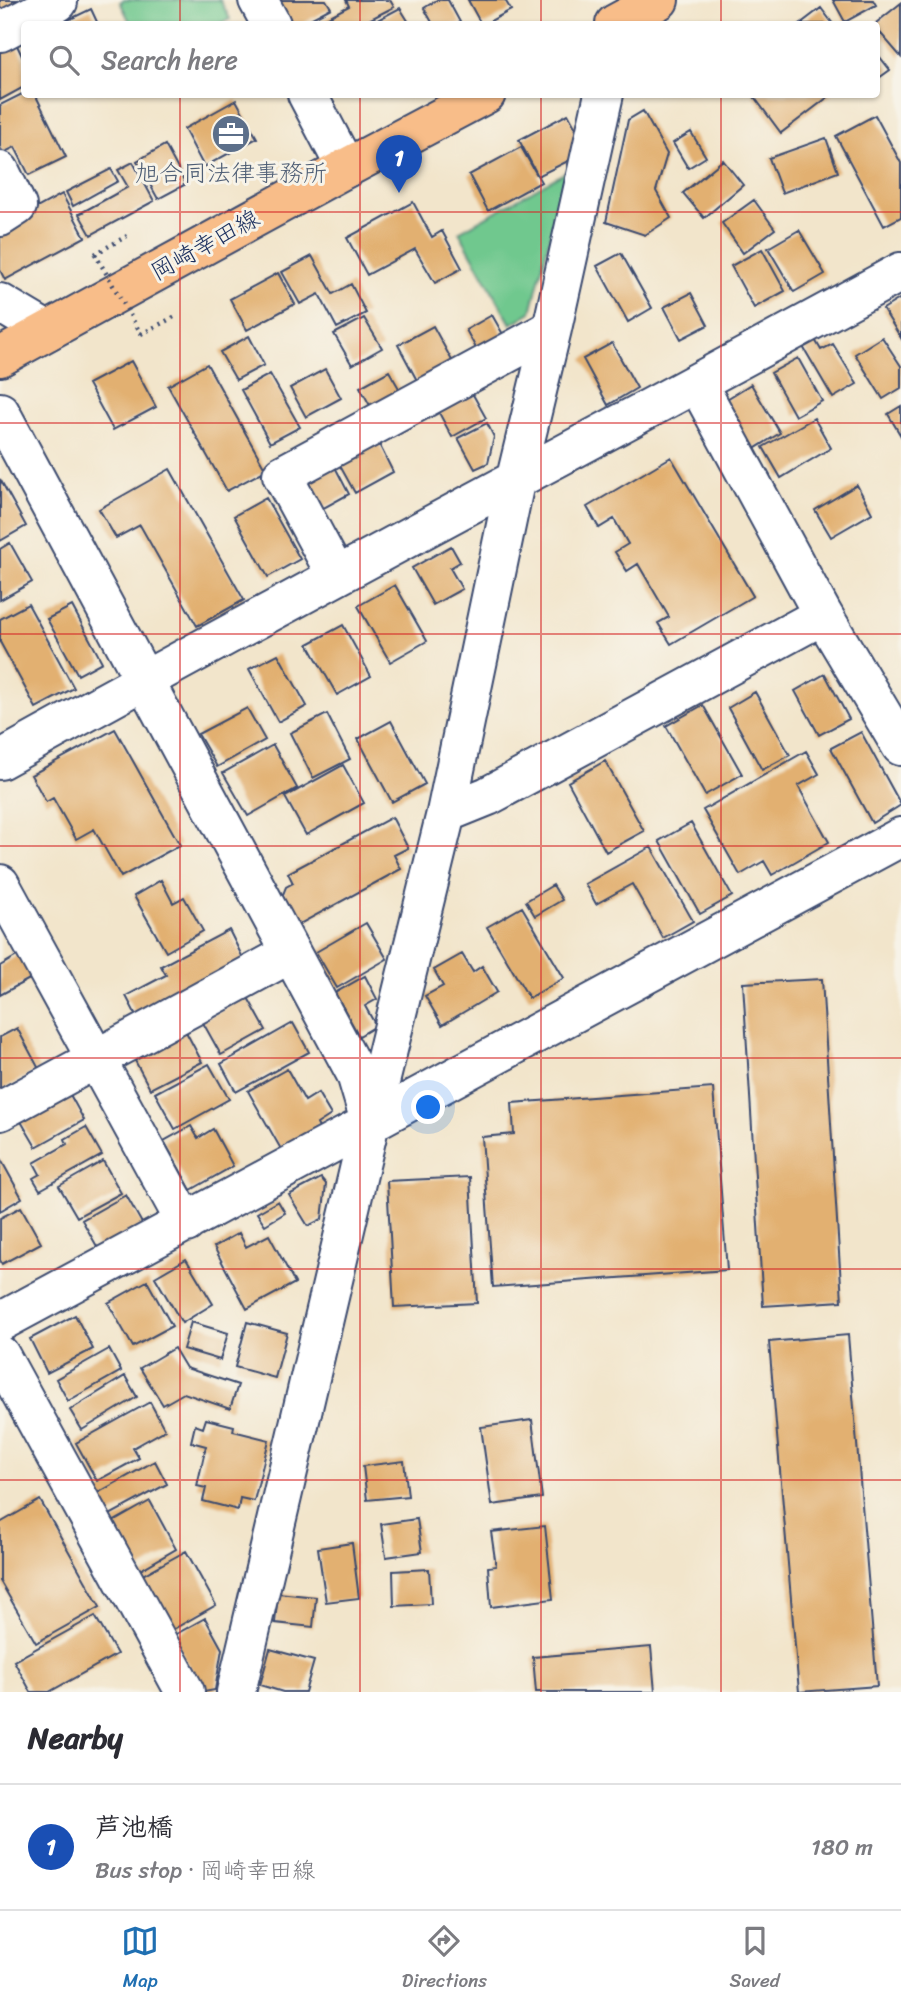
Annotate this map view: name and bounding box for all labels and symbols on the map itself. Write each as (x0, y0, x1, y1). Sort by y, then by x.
office icon: 旭合同法律事務所 (210, 113, 252, 155)
pin: 1 (376, 135, 422, 193)
place label: 旭合同法律事務所 (135, 152, 327, 194)
street label: 岡崎幸田線 (142, 198, 268, 292)
your location (411, 1090, 445, 1124)

